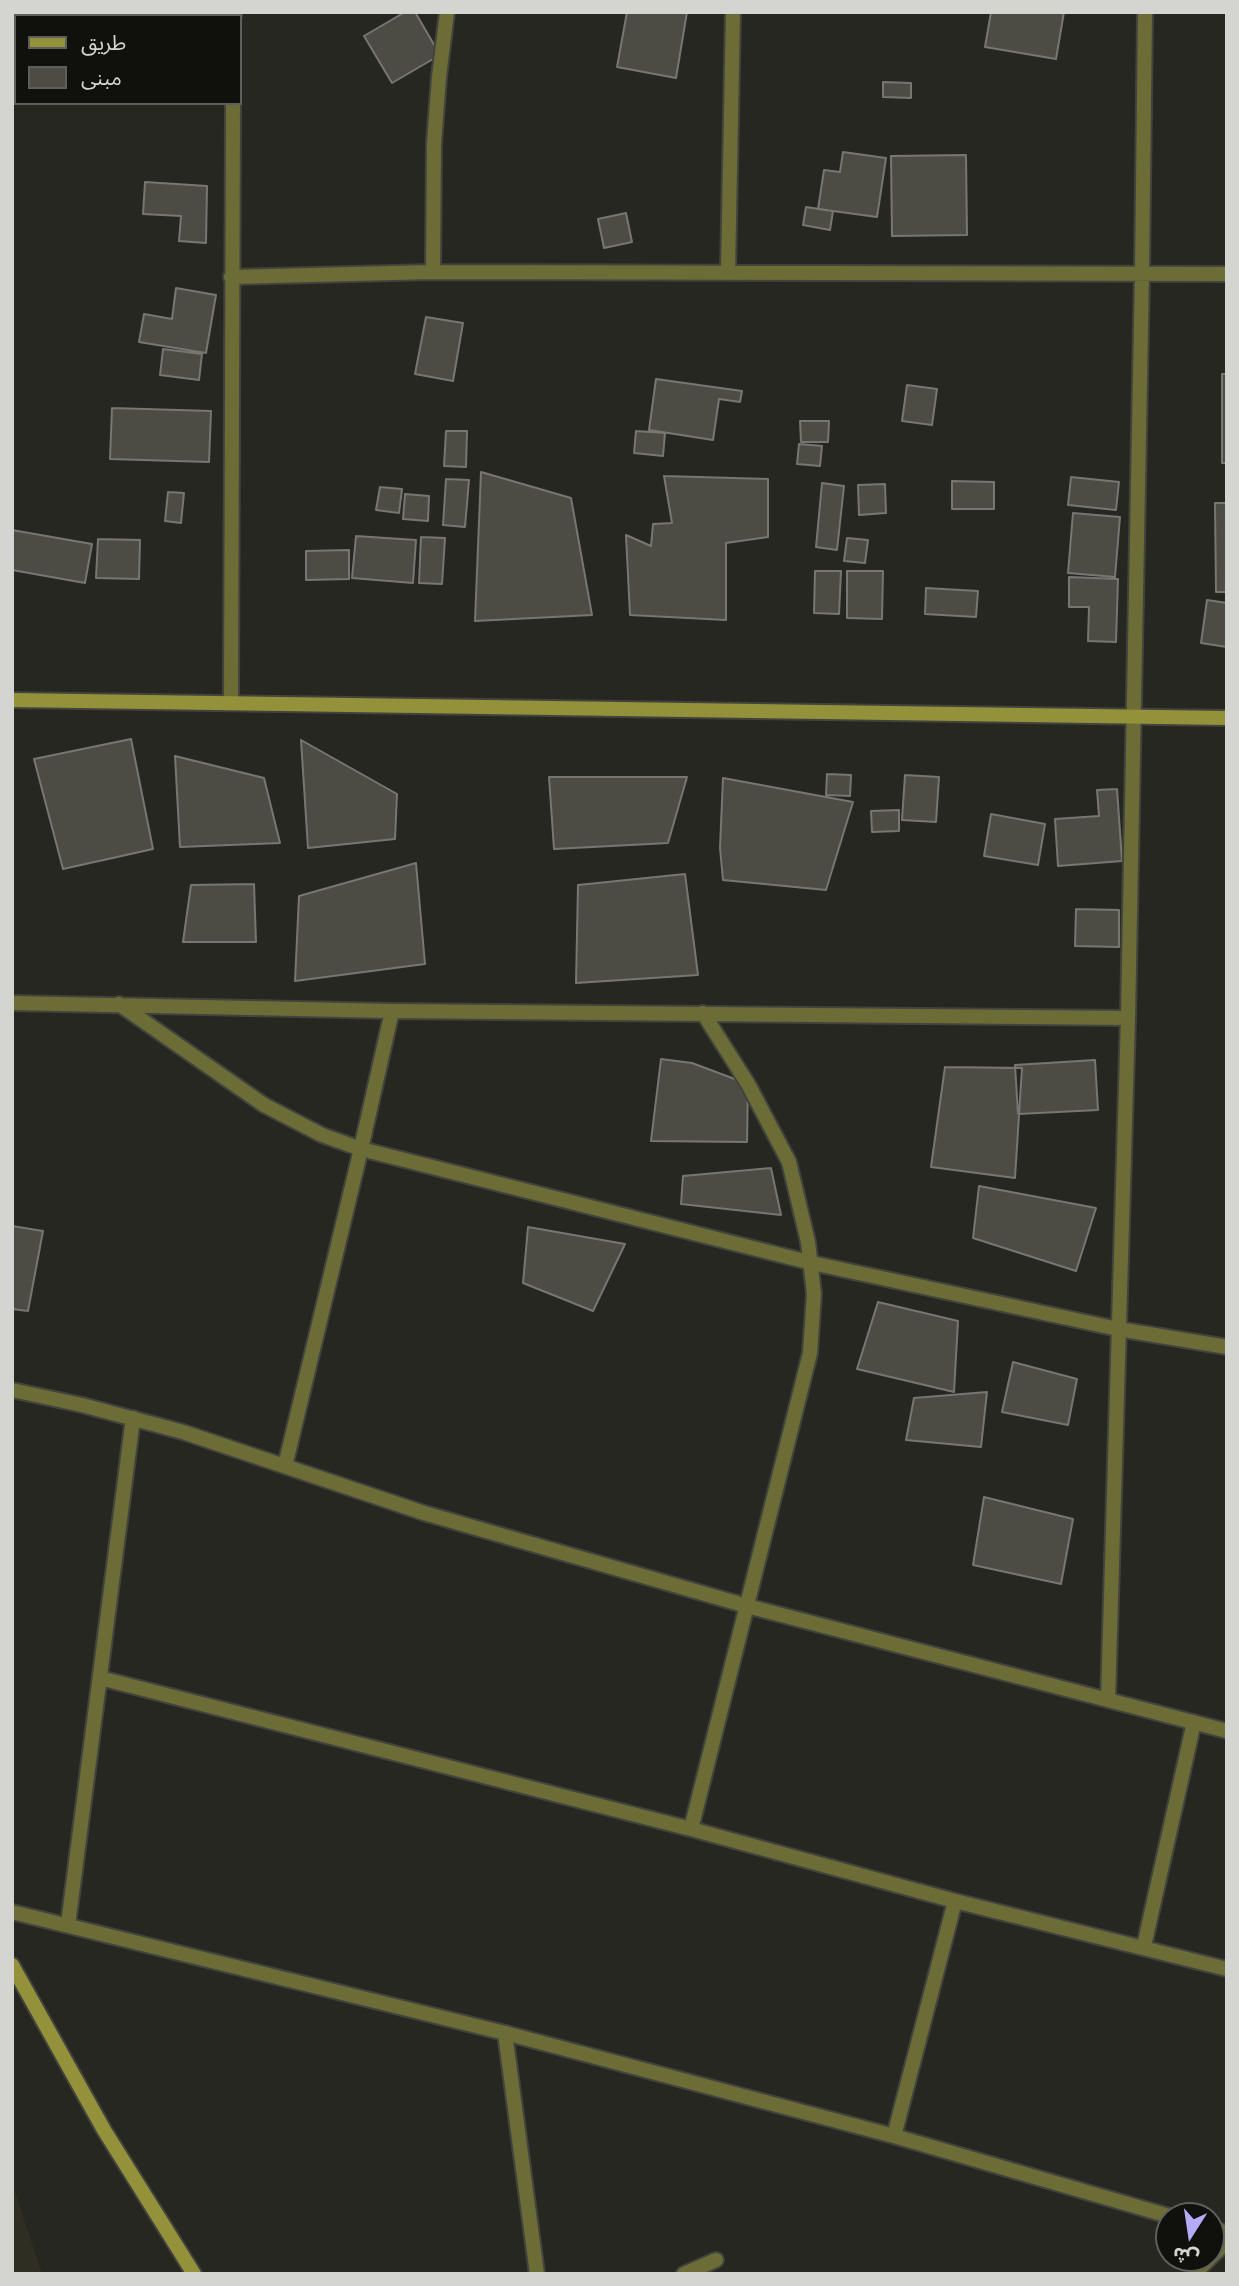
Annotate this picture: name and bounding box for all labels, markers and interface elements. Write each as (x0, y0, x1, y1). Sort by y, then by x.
legend (14, 14, 242, 105)
text: طريق (81, 28, 126, 57)
text: مبنى (81, 63, 122, 92)
north arrow (1155, 2202, 1225, 2272)
text: ش (1170, 2240, 1201, 2272)

